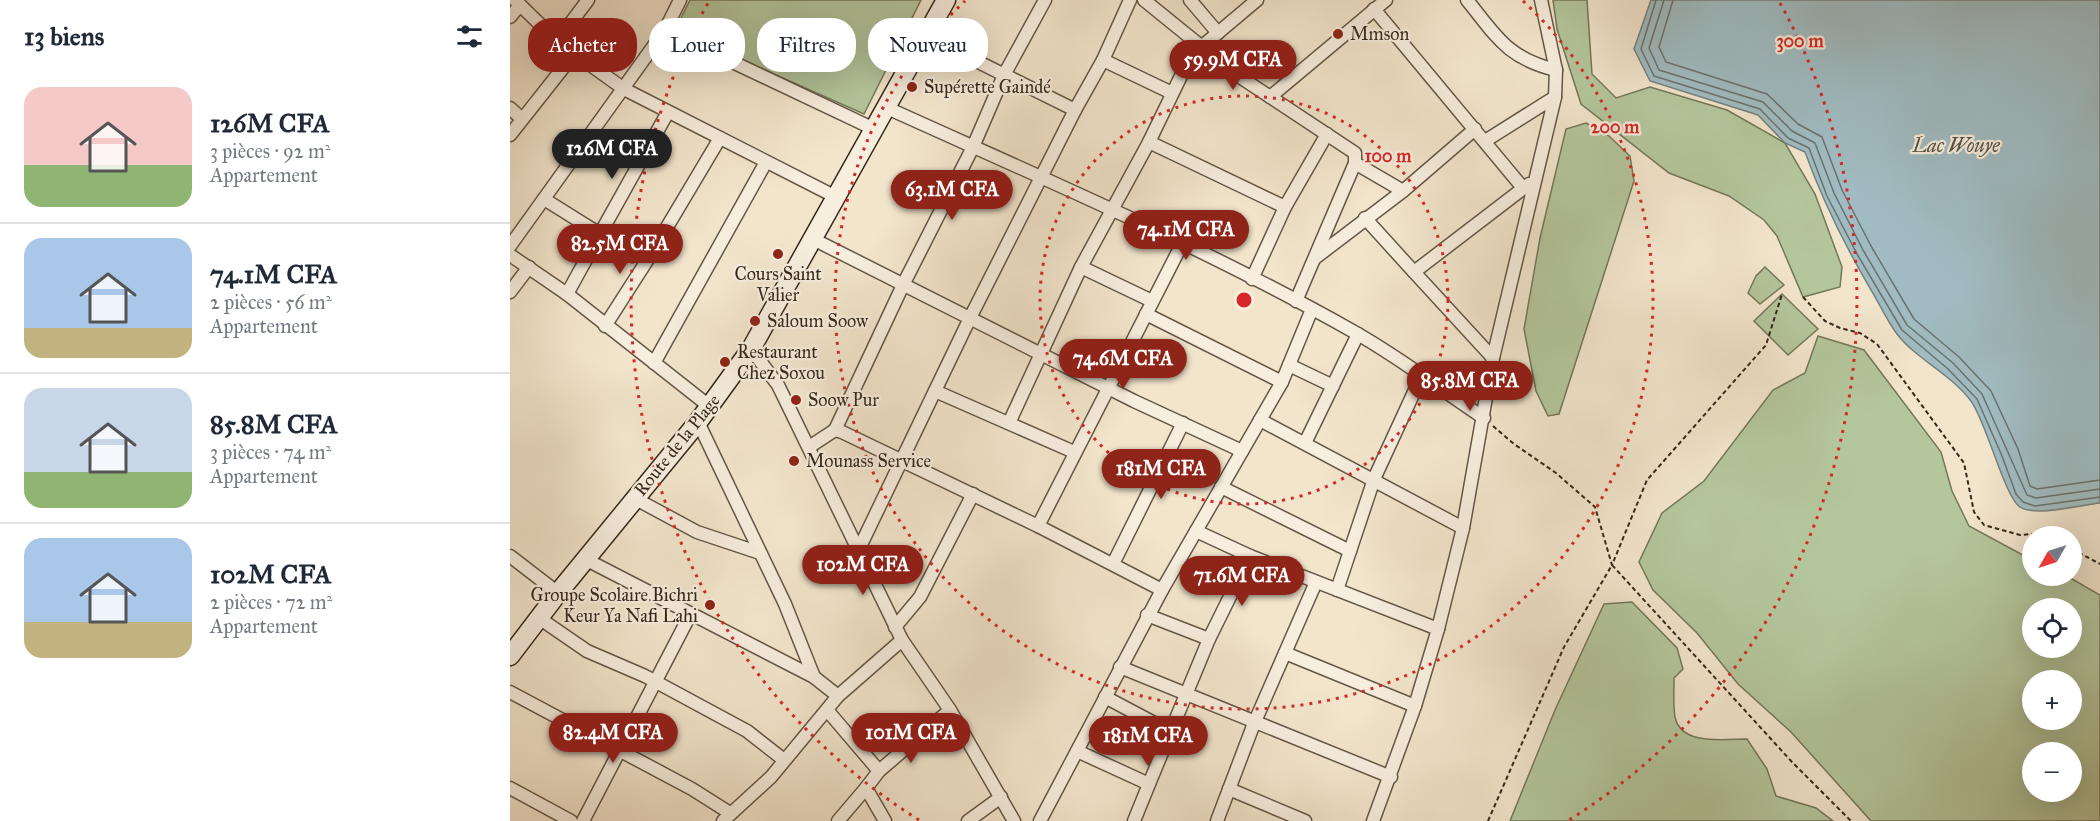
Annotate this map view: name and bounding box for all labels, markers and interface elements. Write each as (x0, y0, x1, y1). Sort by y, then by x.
chip: Acheter (528, 18, 637, 72)
chip: Louer (649, 18, 745, 72)
chip: Filtres (757, 18, 856, 72)
chip: Nouveau (868, 18, 988, 72)
text: 13 biens (24, 20, 104, 52)
icon: filters (453, 20, 486, 53)
place label: Mmson (1350, 23, 1409, 45)
marker: Mmson (1331, 27, 1345, 41)
text: 300 m (1776, 30, 1824, 53)
pin: 59.9M CFA (1164, 40, 1302, 91)
text: 59.9M CFA (1183, 47, 1283, 71)
place label: Supérette Gaindé (924, 76, 1051, 98)
marker: Supérette Gaindé (905, 80, 919, 94)
text: 126M CFA (210, 107, 330, 139)
icon: home (72, 111, 144, 183)
text: 200 m (1591, 116, 1640, 138)
pin: 126M CFA (550, 129, 674, 180)
water label: Lac Wouye (1911, 133, 2000, 157)
text: 126M CFA (566, 136, 658, 160)
text: 3 pièces · 92 m² (210, 139, 331, 163)
text: 100 m (1365, 145, 1412, 167)
text: Appartement (210, 163, 318, 187)
pin: 63.1M CFA (883, 170, 1021, 221)
text: 63.1M CFA (905, 177, 999, 201)
pin: 74.1M CFA (1117, 210, 1255, 261)
text: 74.1M CFA (1137, 217, 1235, 241)
pin: 82.5M CFA (551, 224, 689, 275)
text: 82.5M CFA (571, 231, 669, 255)
marker: Cours Saint Valier (771, 247, 785, 261)
text: 74.1M CFA (210, 258, 337, 290)
icon: home (72, 262, 144, 334)
place label: Cours Saint Valier (734, 263, 822, 306)
text: 2 pièces · 56 m² (210, 290, 331, 314)
centre of rings (1234, 290, 1254, 310)
place label: Saloum Soow (767, 310, 868, 332)
text: Appartement (210, 314, 318, 338)
marker: Saloum Soow (748, 314, 762, 328)
pin: 74.6M CFA (1054, 339, 1192, 390)
place label: Restaurant Chez Soxou (737, 341, 825, 384)
text: 74.6M CFA (1073, 346, 1173, 370)
marker: Restaurant Chez Soxou (718, 355, 732, 369)
pin: 85.8M CFA (1401, 361, 1539, 412)
text: 85.8M CFA (1421, 368, 1519, 392)
place label: Soow Pur (808, 389, 879, 411)
street label: Route de la Plage (629, 390, 725, 501)
marker: Soow Pur (789, 393, 803, 407)
text: 85.8M CFA (210, 408, 338, 440)
icon: home (72, 412, 144, 484)
text: 3 pièces · 74 m² (210, 440, 331, 464)
pin: 181M CFA (1099, 449, 1223, 500)
place label: Mounass Service (806, 450, 931, 472)
marker: Mounass Service (787, 454, 801, 468)
text: 181M CFA (1116, 456, 1206, 480)
text: Appartement (210, 464, 318, 488)
north arrow (2022, 526, 2082, 586)
map controls (2022, 526, 2082, 802)
pin: 102M CFA (801, 545, 925, 596)
text: 102M CFA (816, 552, 910, 576)
pin: 71.6M CFA (1173, 556, 1311, 607)
text: 102M CFA (210, 558, 331, 590)
icon: home (72, 562, 144, 634)
text: 71.6M CFA (1193, 563, 1291, 587)
place label: Groupe Scolaire Bichri Keur Ya Nafi Lahi (531, 584, 698, 627)
text: 2 pièces · 72 m² (210, 590, 332, 614)
marker: Groupe Scolaire Bichri Keur Ya Nafi Lahi (703, 598, 717, 612)
button: locate (2022, 598, 2082, 658)
text: Appartement (210, 614, 318, 638)
button: + (2022, 670, 2082, 730)
pin: 82.4M CFA (544, 713, 682, 764)
pin: 101M CFA (849, 713, 973, 764)
pin: 181M CFA (1086, 716, 1210, 767)
text: 82.4M CFA (563, 720, 663, 744)
text: 101M CFA (865, 720, 957, 744)
text: 181M CFA (1103, 723, 1193, 747)
button: − (2022, 742, 2082, 802)

